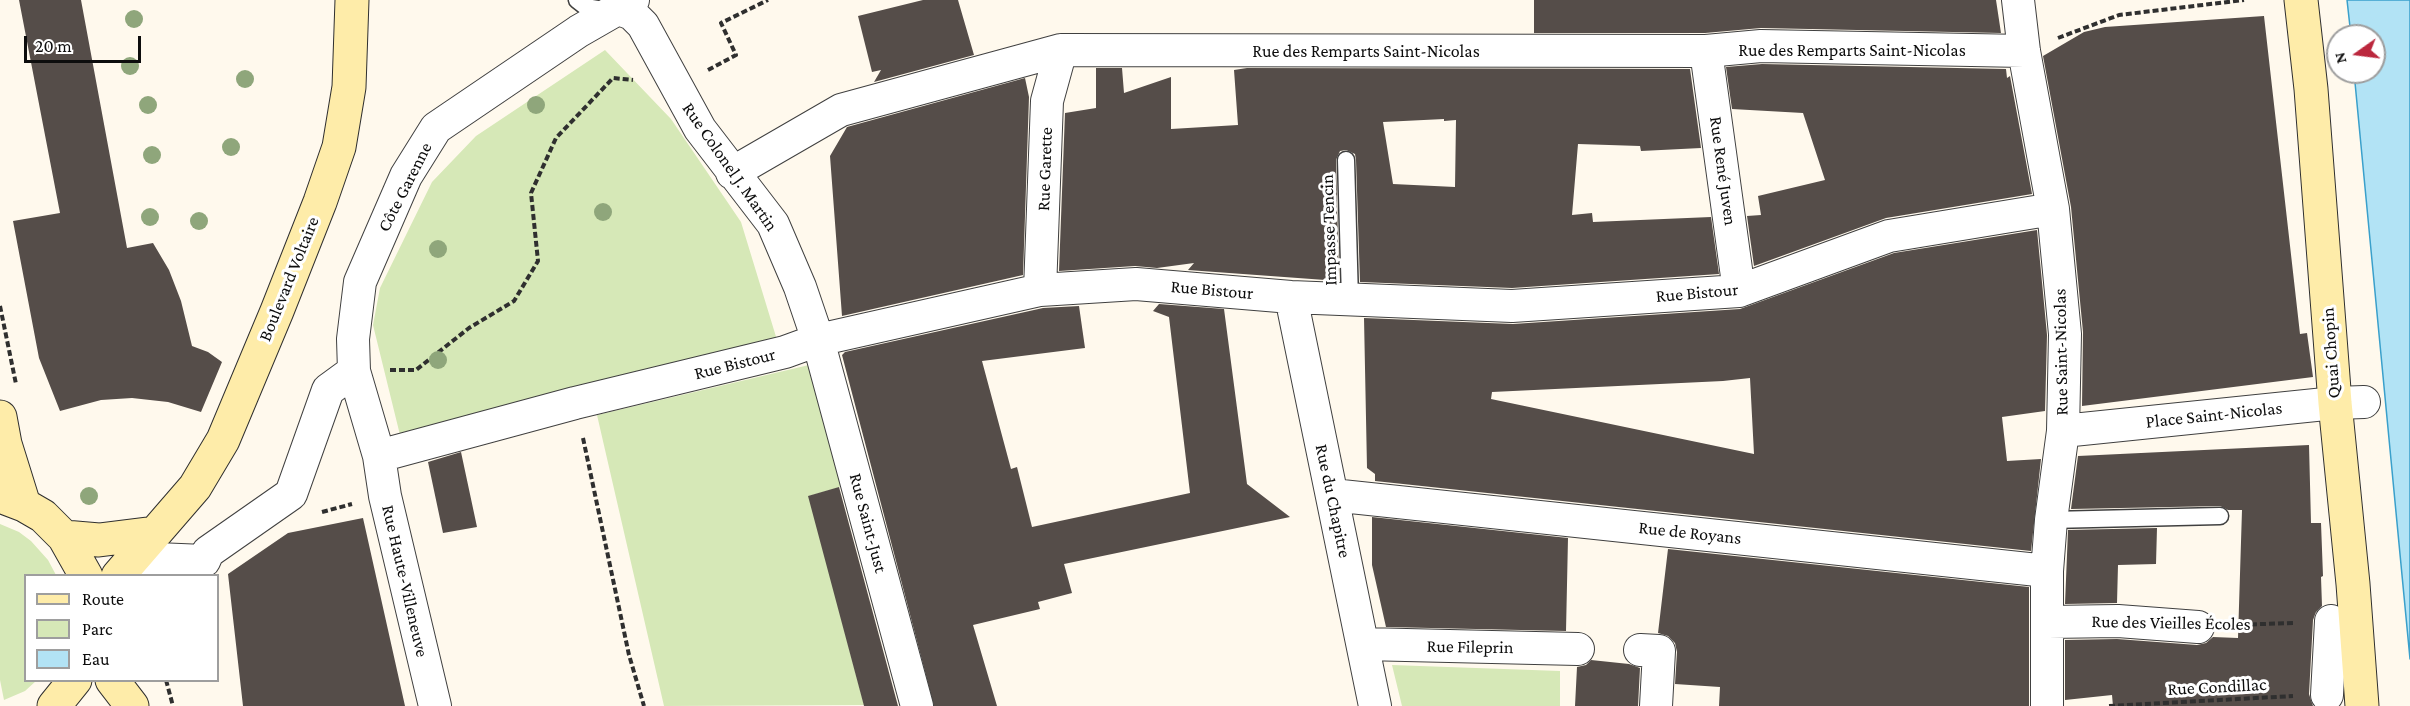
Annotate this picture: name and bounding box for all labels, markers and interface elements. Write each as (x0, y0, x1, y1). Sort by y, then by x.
scale bar (27, 24, 144, 62)
north arrow (2326, 24, 2386, 84)
text: 20 m (35, 36, 72, 56)
street label: Rue des Remparts Saint-Nicolas (1738, 39, 1966, 61)
street label: Rue des Remparts Saint-Nicolas (1252, 40, 1480, 62)
text: N (2330, 51, 2350, 65)
street label: Rue Colonel J. Martin (678, 98, 782, 236)
street label: Rue René Juven (1705, 115, 1741, 227)
street label: Rue Garette (1033, 127, 1057, 211)
street label: Côte Garenne (373, 139, 437, 235)
street label: Impasse Tencin (1316, 174, 1342, 286)
street label: Boulevard Voltaire (254, 214, 324, 344)
street label: Rue Bistour (1170, 276, 1254, 304)
street label: Rue Bistour (1655, 279, 1739, 307)
street label: Rue Saint-Nicolas (2049, 288, 2073, 416)
street label: Quai Chopin (2317, 307, 2345, 399)
street label: Rue Bistour (692, 343, 778, 385)
street label: Place Saint-Nicolas (2145, 397, 2283, 433)
street label: Rue du Chapitre (1310, 442, 1356, 560)
street label: Rue Saint-Just (844, 471, 892, 575)
street label: Rue Haute-Villeneuve (377, 503, 433, 659)
street label: Rue de Royans (1638, 517, 1742, 549)
legend (24, 574, 219, 682)
text: Route (82, 589, 124, 609)
street label: Rue des Vieilles Écoles (2091, 611, 2251, 635)
text: Parc (82, 619, 113, 639)
street label: Rue Fileprin (1426, 635, 1514, 659)
text: Eau (82, 649, 110, 669)
street label: Rue Condillac (2167, 674, 2267, 700)

